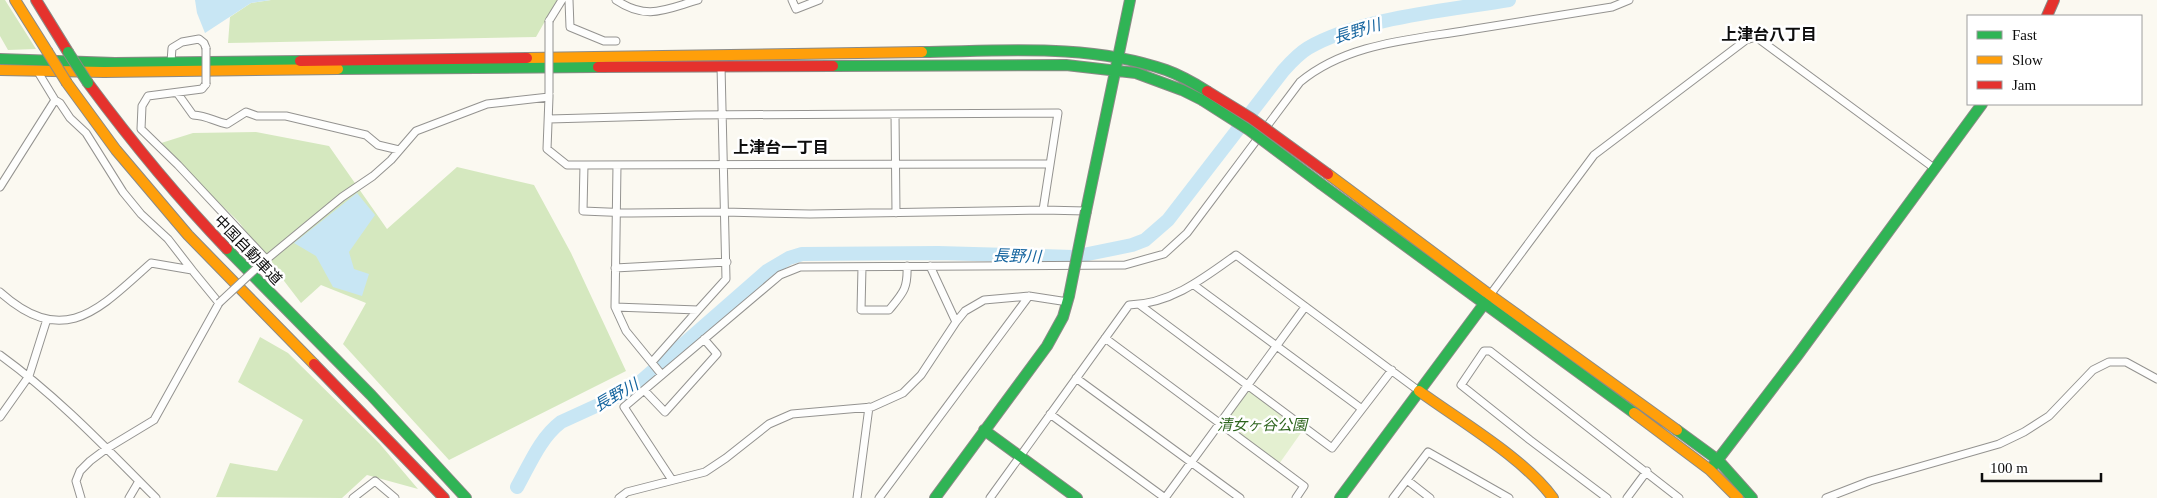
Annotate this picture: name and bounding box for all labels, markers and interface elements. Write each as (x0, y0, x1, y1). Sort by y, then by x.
water label: 長野川 (1332, 15, 1384, 46)
legend (1967, 15, 2142, 105)
district label: 上津台八丁目 (1721, 26, 1817, 43)
text: Fast (2012, 27, 2038, 43)
text: Slow (2012, 52, 2043, 68)
text: Jam (2012, 77, 2036, 93)
district label: 上津台一丁目 (733, 139, 829, 156)
street label: 中国自動車道 (211, 212, 285, 288)
water label: 長野川 (993, 247, 1043, 265)
water label: 長野川 (591, 375, 643, 414)
park label: 清女ヶ谷公園 (1217, 417, 1309, 433)
scale bar (1982, 450, 2101, 482)
text: 100 m (1990, 460, 2028, 476)

